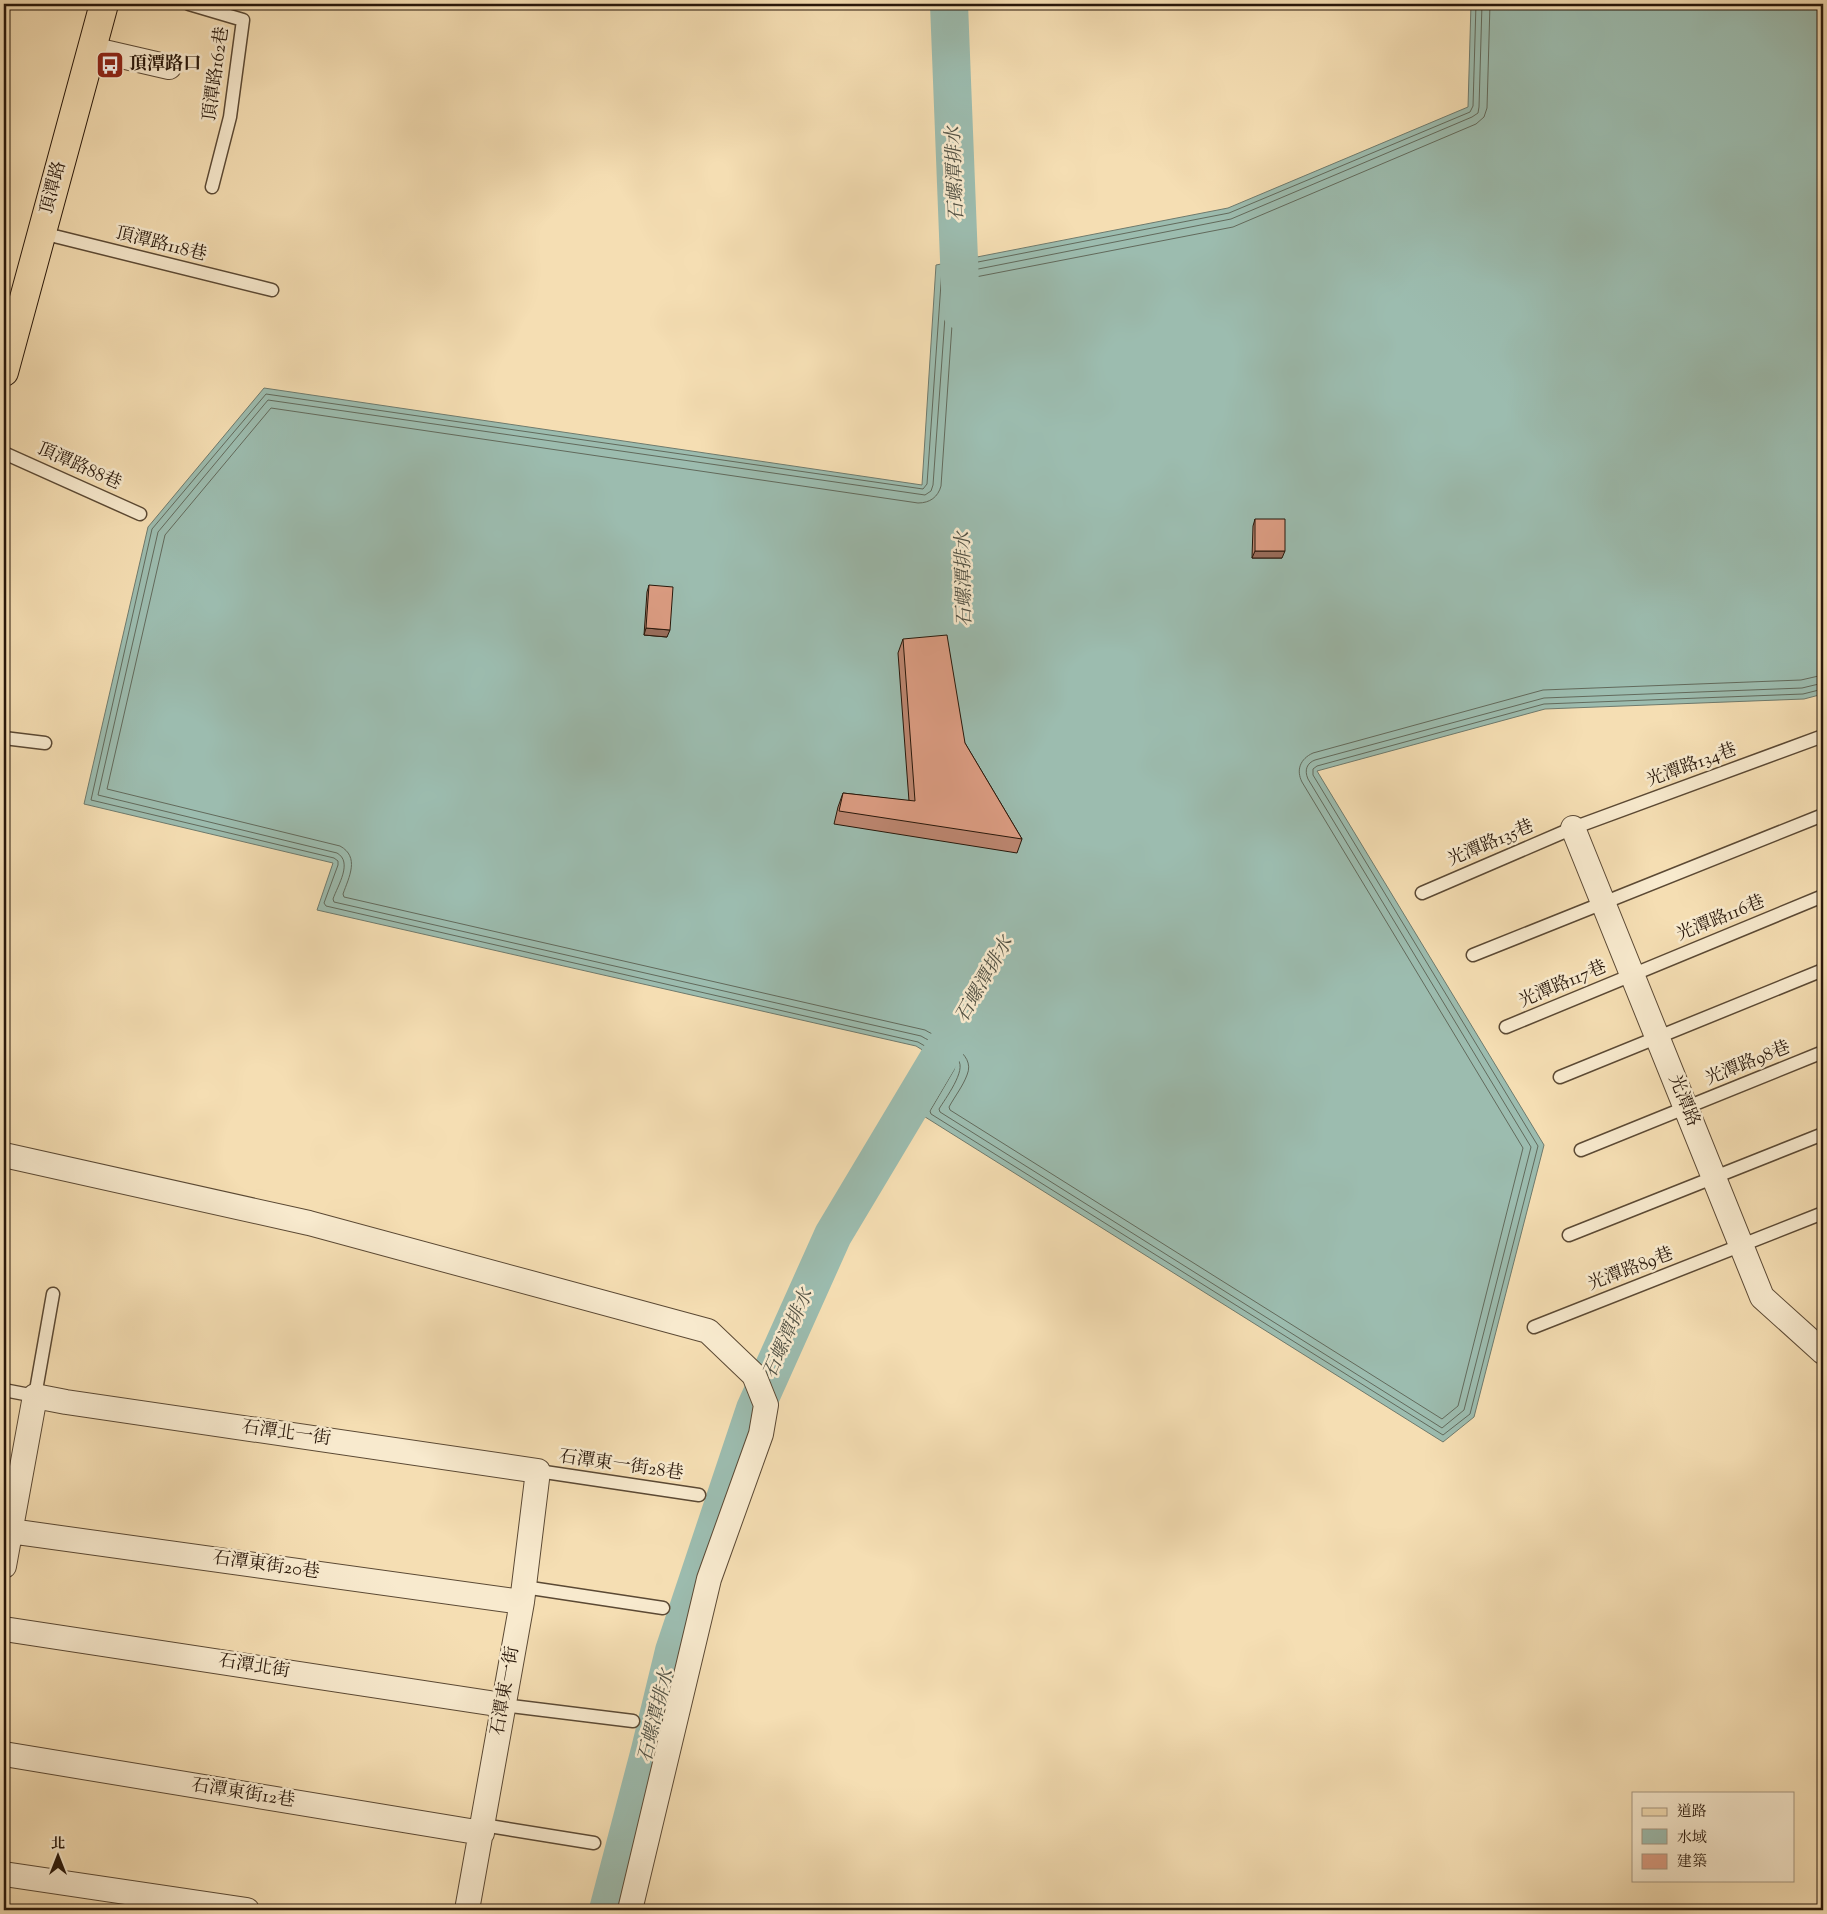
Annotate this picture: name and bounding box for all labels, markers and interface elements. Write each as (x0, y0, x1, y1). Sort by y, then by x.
street label: 頂潭路162巷 (197, 25, 237, 123)
bus stop icon: 頂潭路口 (95, 50, 125, 80)
place label: 頂潭路口 (129, 52, 201, 78)
water label: 石螺潭排水 (941, 124, 971, 222)
street label: 頂潭路 (34, 159, 74, 217)
street label: 頂潭路118巷 (113, 221, 209, 269)
street label: 頂潭路88巷 (33, 437, 125, 497)
water label: 石螺潭排水 (951, 529, 979, 627)
street label: 光潭路134巷 (1643, 738, 1741, 794)
street label: 光潭路135巷 (1444, 814, 1538, 874)
street label: 光潭路116巷 (1673, 889, 1769, 949)
water label: 石螺潭排水 (950, 930, 1021, 1028)
street label: 光潭路117巷 (1515, 955, 1611, 1015)
street label: 光潭路98巷 (1702, 1035, 1794, 1093)
street label: 光潭路 (1661, 1071, 1705, 1131)
street label: 光潭路89巷 (1584, 1242, 1678, 1298)
water label: 石螺潭排水 (757, 1283, 821, 1383)
street label: 石潭北一街 (240, 1415, 332, 1453)
street label: 石潭東一街28巷 (557, 1444, 685, 1488)
street label: 石潭東街20巷 (211, 1546, 321, 1586)
street label: 石潭東一街 (485, 1644, 527, 1738)
street label: 石潭北街 (216, 1649, 292, 1685)
water label: 石螺潭排水 (632, 1665, 682, 1765)
street label: 石潭東街12巷 (189, 1773, 297, 1815)
legend (1632, 1792, 1794, 1882)
text: 道路 (1677, 1802, 1707, 1823)
text: 水域 (1677, 1828, 1707, 1849)
north arrow (32, 1832, 82, 1882)
text: 北 (51, 1835, 65, 1855)
text: 建築 (1677, 1852, 1707, 1873)

